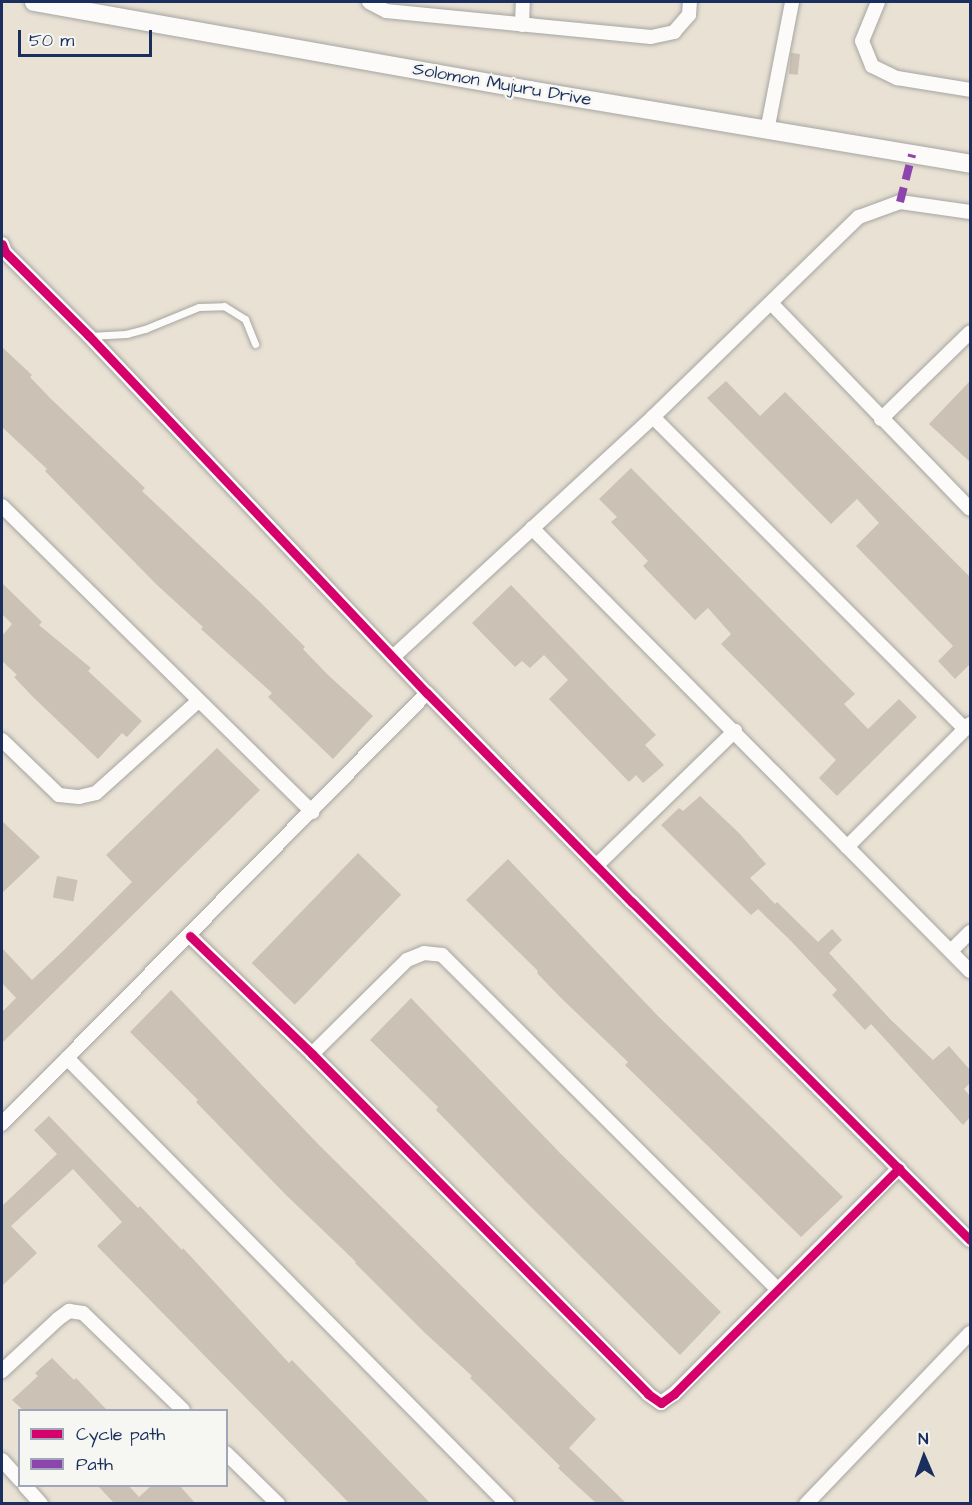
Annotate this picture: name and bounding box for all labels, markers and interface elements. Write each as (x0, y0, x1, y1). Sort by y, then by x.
scale bar (21, 18, 154, 56)
text: 50 m (29, 28, 74, 53)
street label: Solomon Mujuru Drive (411, 59, 593, 111)
legend (18, 1409, 228, 1487)
text: Cycle path (76, 1422, 165, 1447)
north arrow (894, 1427, 954, 1487)
text: N (918, 1428, 929, 1450)
text: Path (76, 1452, 113, 1477)

